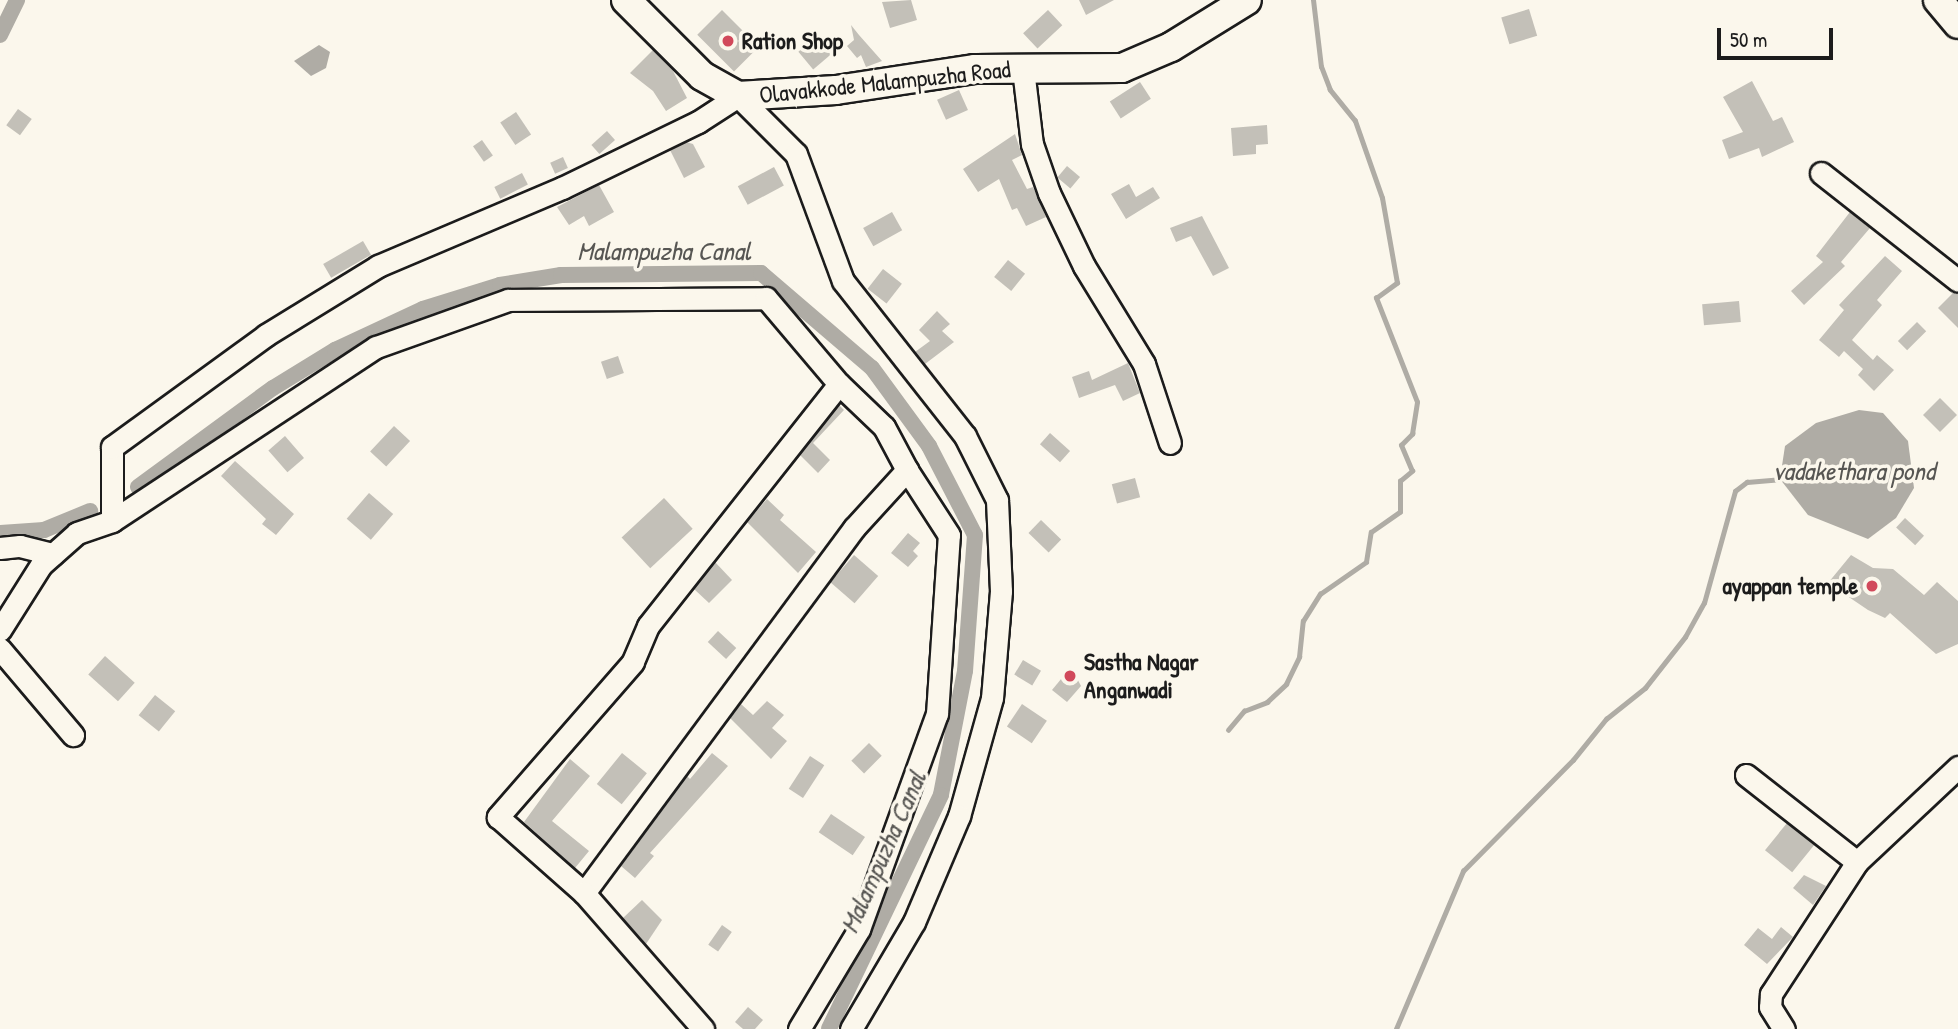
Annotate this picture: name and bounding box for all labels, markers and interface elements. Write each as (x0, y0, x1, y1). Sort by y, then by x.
scale bar (1720, 14, 1836, 58)
text: 50 m (1730, 25, 1767, 54)
place label: Ration Shop (742, 27, 843, 55)
marker: Ration Shop (720, 33, 736, 49)
street label: Olavakkode Malampuzha Road (758, 54, 1012, 110)
water label: Malampuzha Canal (577, 235, 751, 267)
water label: vadakethara pond (1773, 455, 1935, 487)
place label: ayappan temple (1722, 572, 1858, 600)
marker: ayappan temple (1864, 578, 1880, 594)
place label: Sastha Nagar Anganwadi (1084, 648, 1198, 704)
marker: Sastha Nagar Anganwadi (1062, 668, 1078, 684)
water label: Malampuzha Canal (833, 766, 933, 938)

